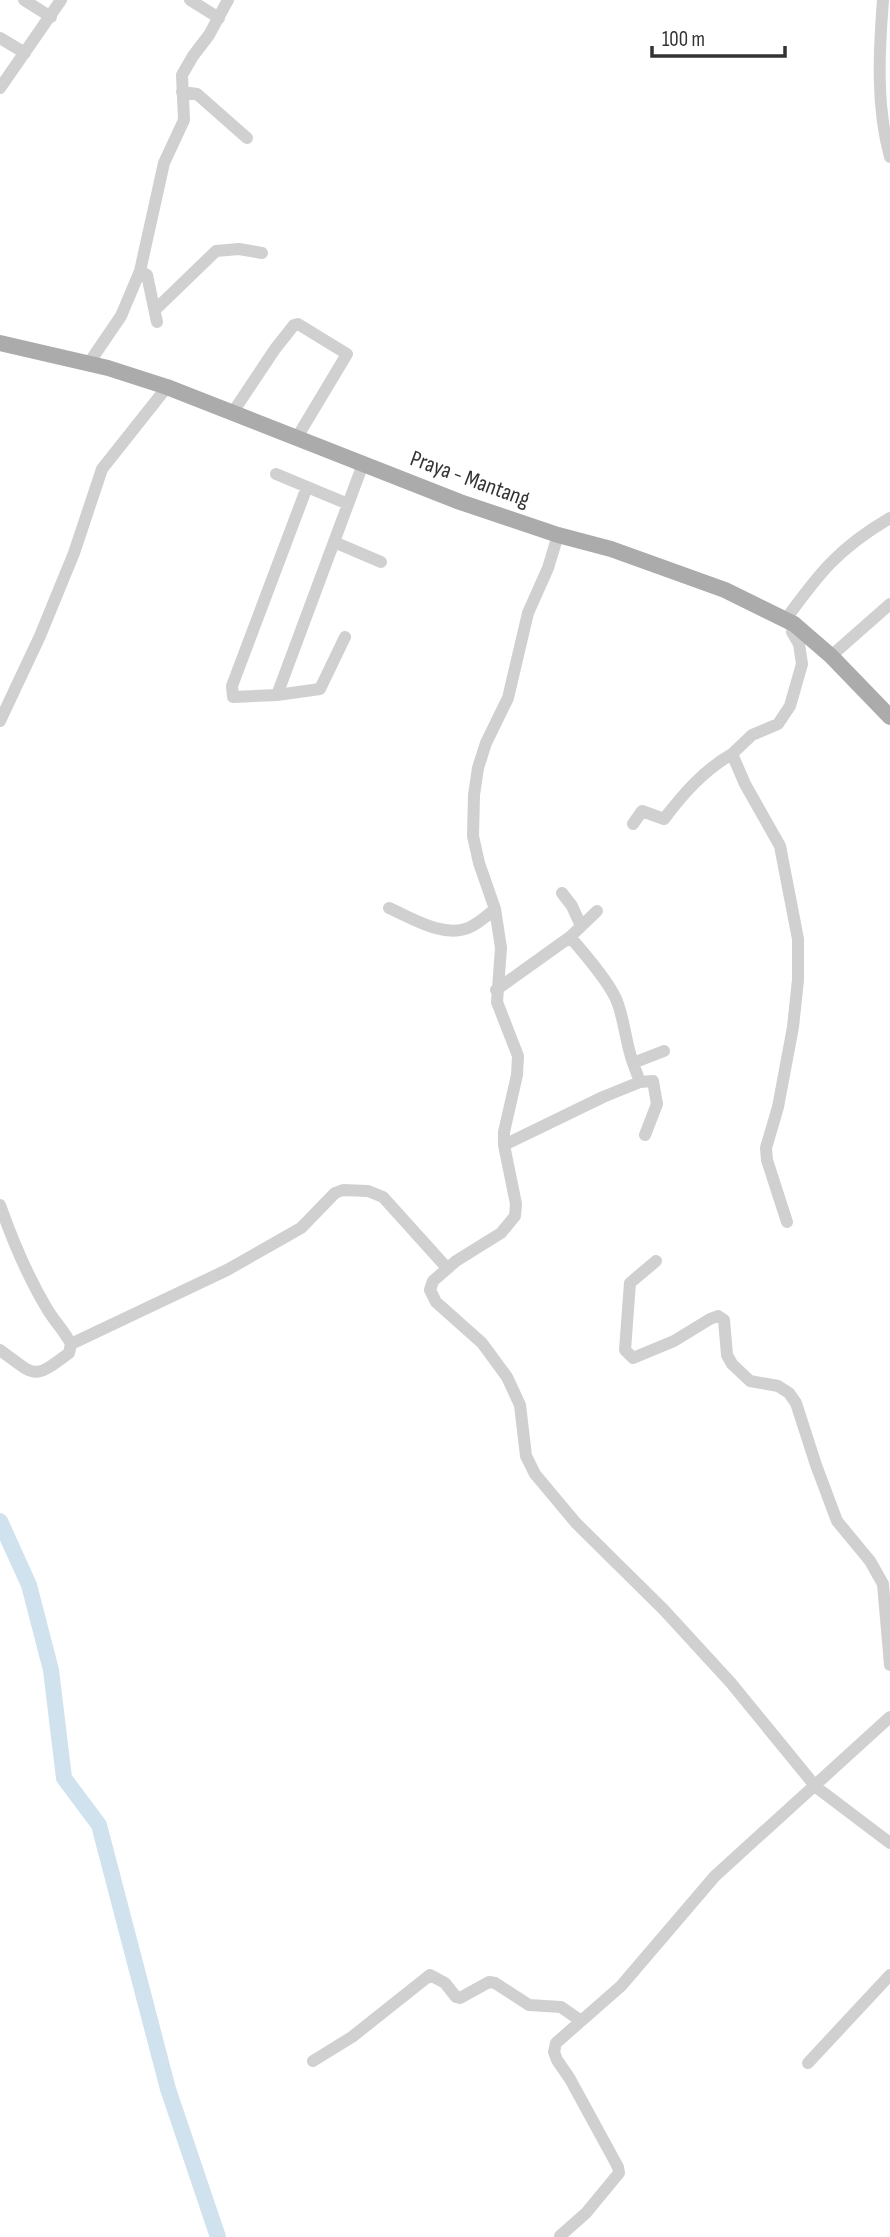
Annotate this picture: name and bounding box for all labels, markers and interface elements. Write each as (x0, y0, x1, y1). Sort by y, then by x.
scale bar (652, 14, 785, 58)
text: 100 m (662, 27, 705, 52)
street label: Praya - Mantang (406, 444, 534, 514)

